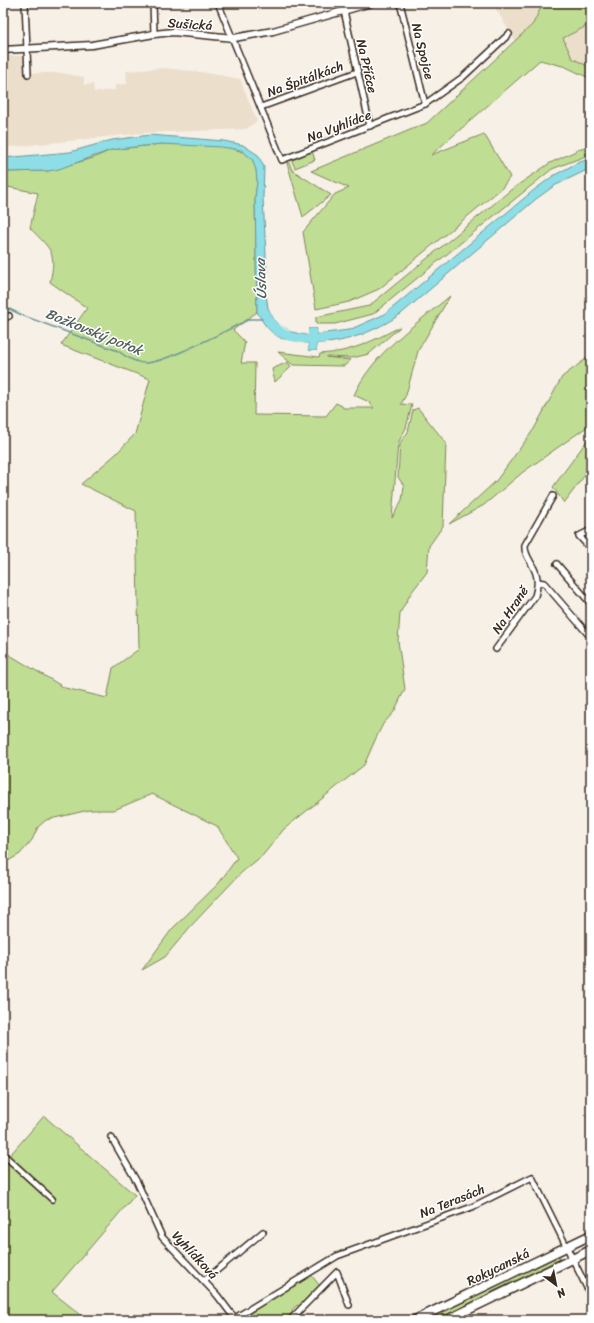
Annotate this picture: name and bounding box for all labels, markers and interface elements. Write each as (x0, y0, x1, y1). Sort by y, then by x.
street label: Sušická (167, 11, 214, 37)
street label: Na Spojce (405, 20, 441, 82)
street label: Na Příčce (350, 37, 384, 96)
street label: Na Špitálkách (263, 54, 347, 104)
street label: Na Vyhlídce (303, 103, 375, 149)
water label: Úslava (248, 256, 274, 300)
water label: Božkovský potok (42, 301, 148, 363)
street label: Na Hraně (485, 580, 535, 639)
street label: Na Terasách (416, 1177, 488, 1225)
street label: Vyhlídková (166, 1225, 224, 1285)
street label: Rokycanská (463, 1242, 534, 1292)
north arrow (536, 1265, 576, 1305)
text: N (552, 1282, 570, 1303)

